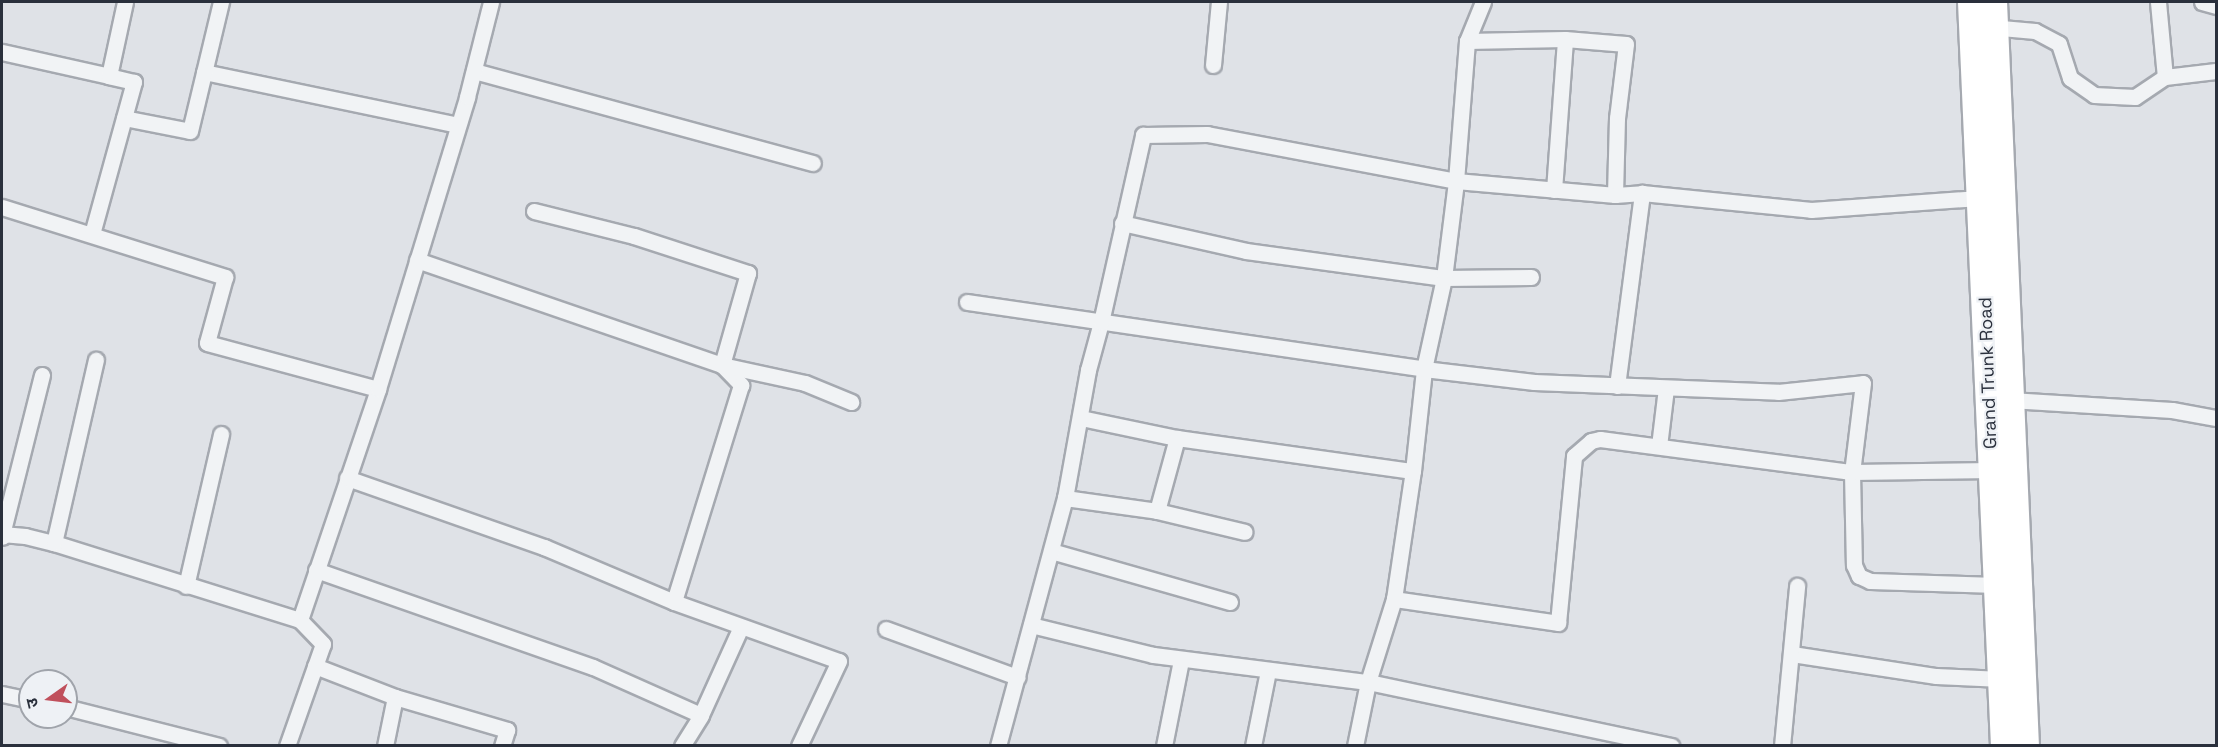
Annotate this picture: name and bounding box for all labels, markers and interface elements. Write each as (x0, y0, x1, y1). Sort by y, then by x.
street label: Grand Trunk Road (1975, 296, 2001, 450)
north arrow (18, 669, 78, 729)
text: उ (21, 696, 43, 710)

